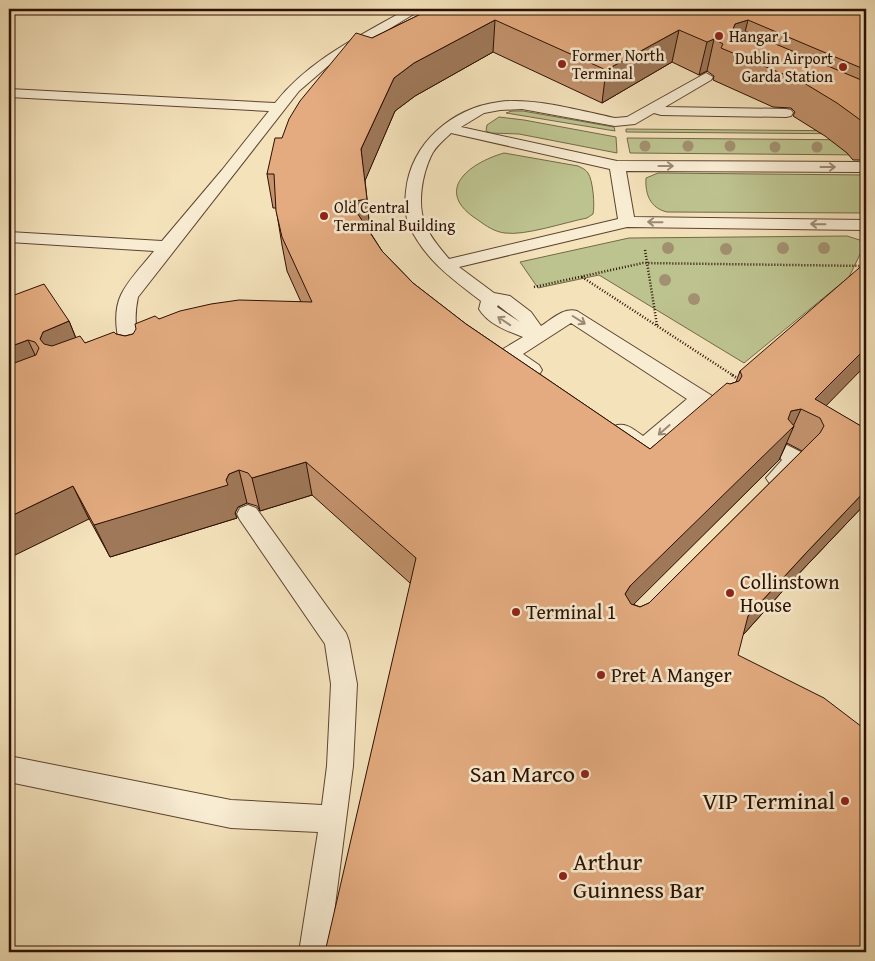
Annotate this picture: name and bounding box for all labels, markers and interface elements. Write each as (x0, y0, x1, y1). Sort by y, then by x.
place label: Hangar 1 (729, 24, 790, 48)
marker: Hangar 1 (713, 30, 725, 42)
place label: Former North Terminal (572, 43, 665, 85)
place label: Dublin Airport Garda Station (735, 46, 833, 88)
marker: Former North Terminal (556, 58, 568, 70)
marker: Dublin Airport Garda Station (837, 61, 849, 73)
one-way arrow (658, 161, 674, 171)
one-way arrow (820, 162, 836, 172)
place label: Old Central Terminal Building (334, 195, 455, 237)
marker: Old Central Terminal Building (318, 210, 330, 222)
one-way arrow (647, 218, 663, 227)
one-way arrow (810, 220, 826, 229)
one-way arrow (572, 315, 586, 326)
one-way arrow (497, 316, 511, 326)
one-way arrow (658, 424, 671, 435)
place label: Collinstown House (740, 567, 839, 619)
marker: Collinstown House (724, 587, 736, 599)
place label: Terminal 1 (526, 597, 616, 626)
marker: Terminal 1 (510, 606, 522, 618)
place label: Pret A Manger (611, 660, 732, 689)
marker: Pret A Manger (595, 669, 607, 681)
place label: San Marco (470, 756, 575, 791)
marker: San Marco (579, 768, 591, 780)
place label: VIP Terminal (702, 783, 835, 818)
marker: VIP Terminal (839, 795, 851, 807)
place label: Arthur Guinness Bar (573, 844, 704, 907)
marker: Arthur Guinness Bar (557, 870, 569, 882)

